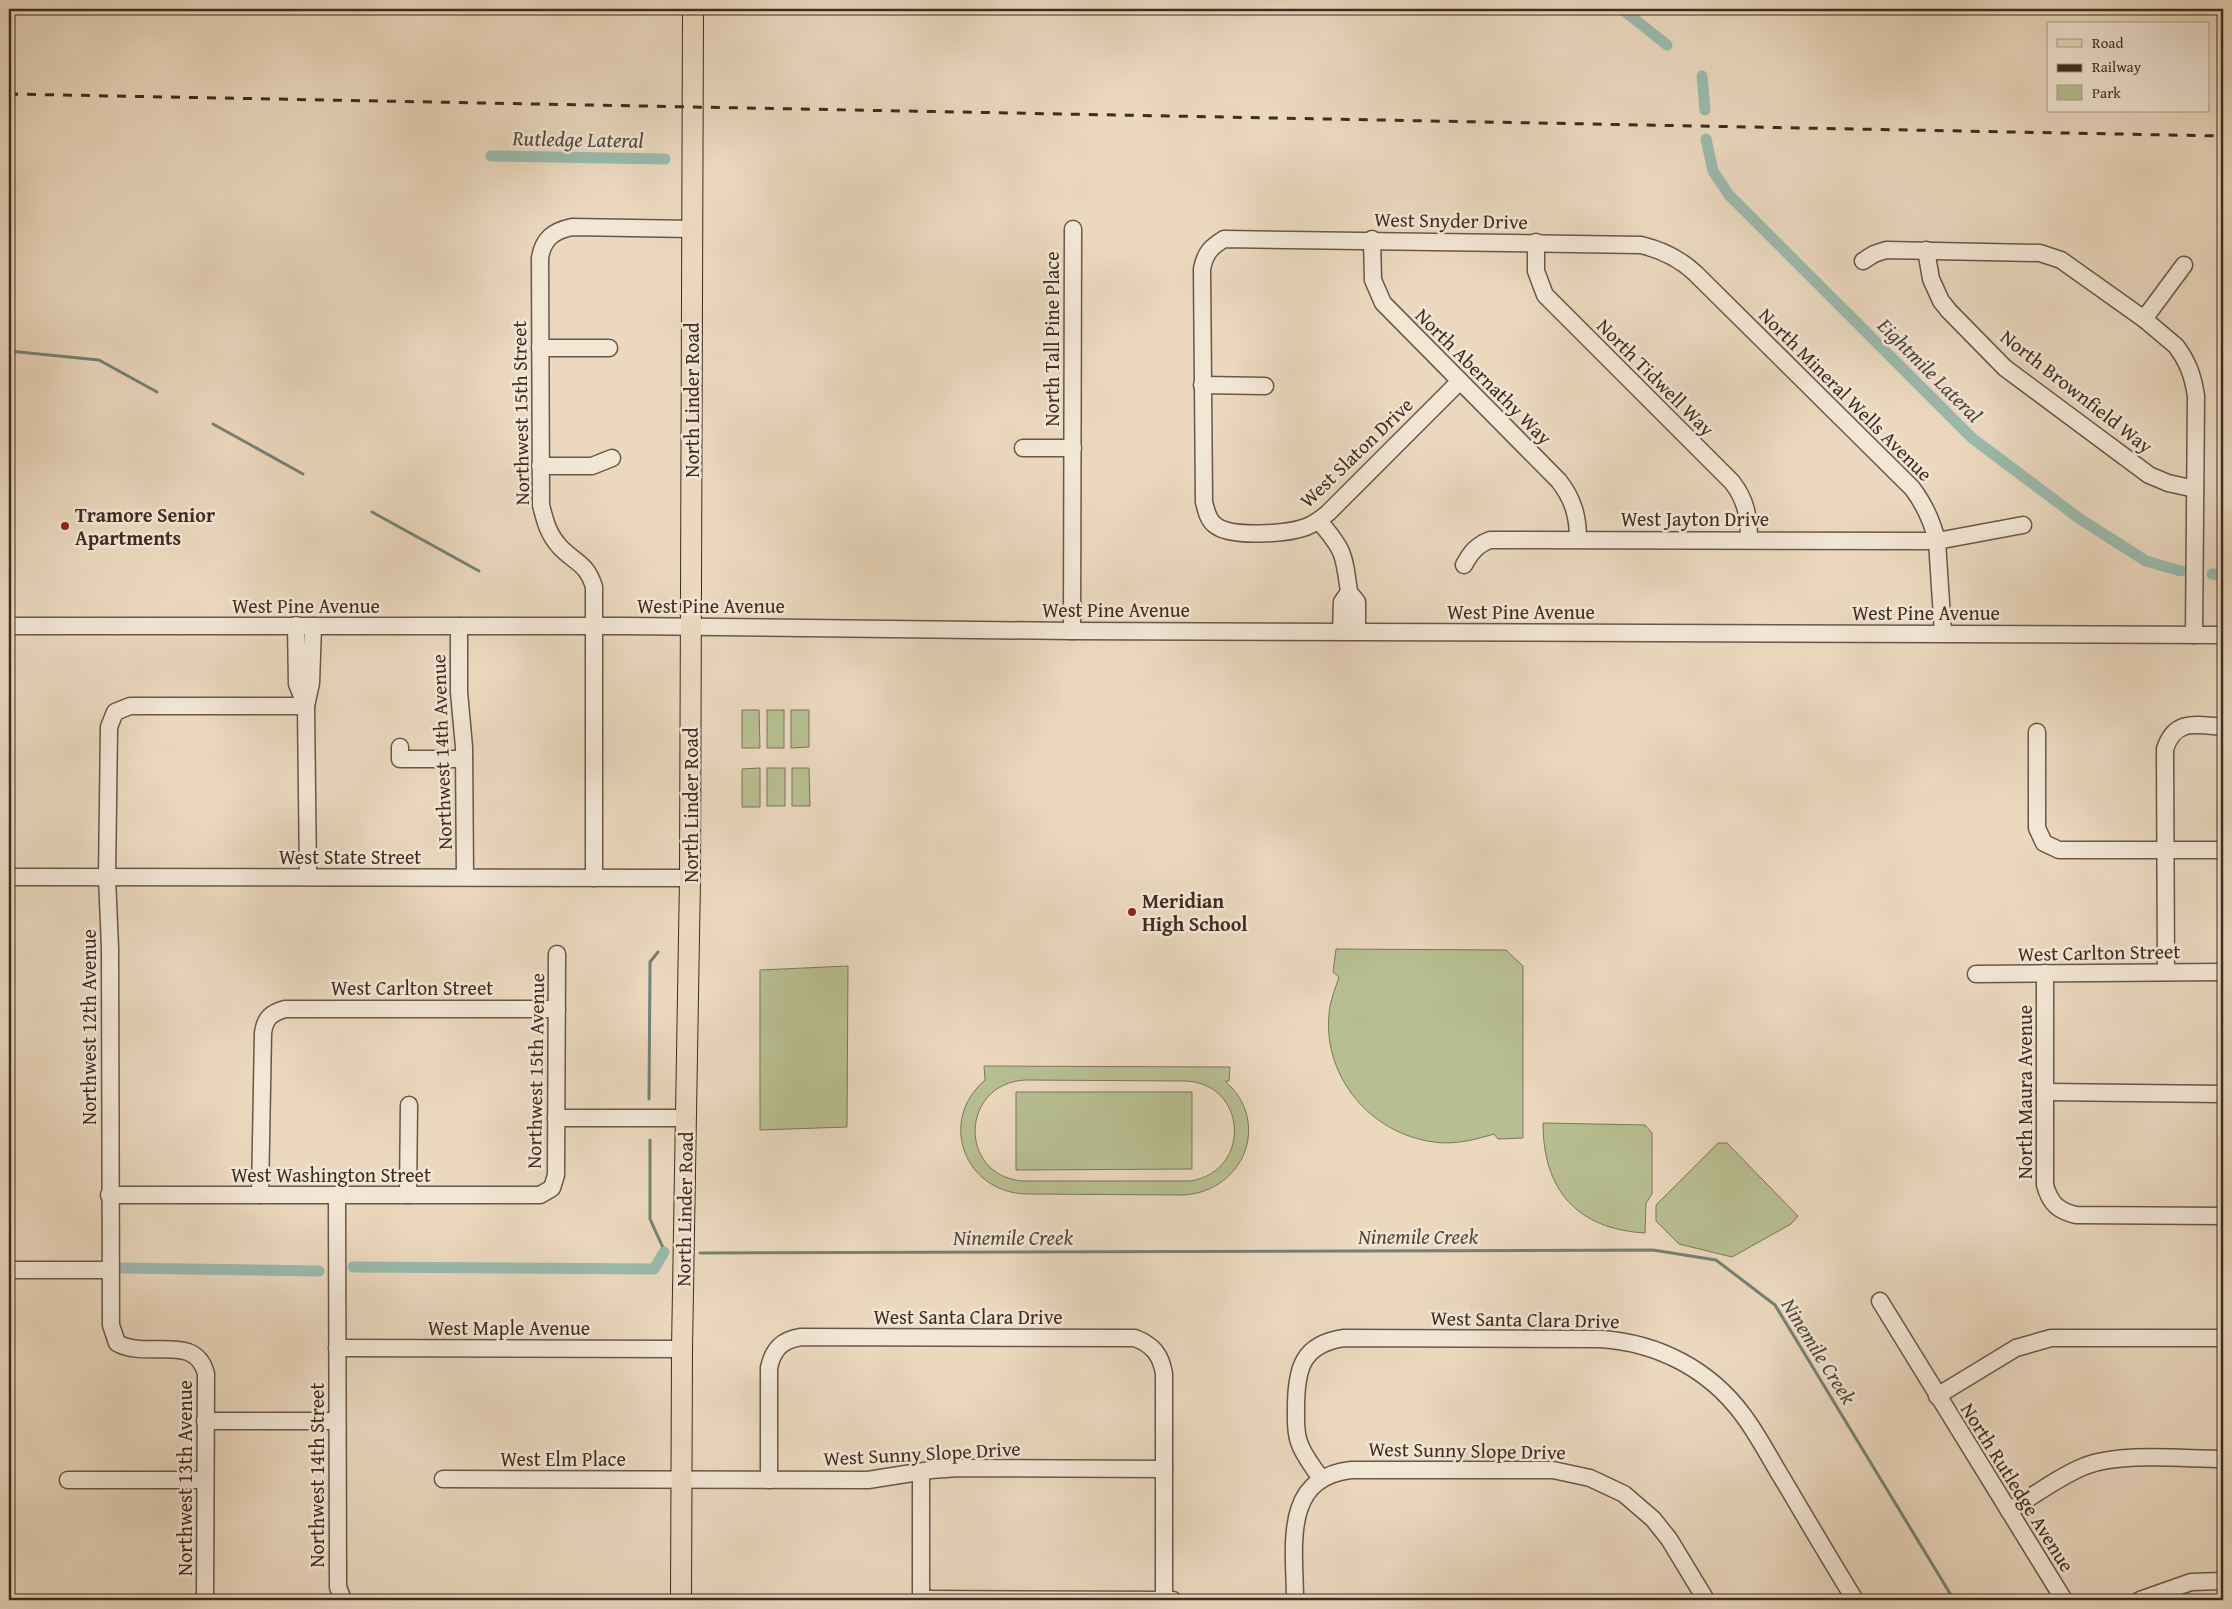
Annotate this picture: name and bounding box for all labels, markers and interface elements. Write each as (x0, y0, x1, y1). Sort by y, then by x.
legend (2047, 22, 2210, 112)
text: Road (2092, 32, 2123, 53)
text: Railway (2092, 56, 2142, 77)
text: Park (2092, 82, 2121, 103)
water label: Rutledge Lateral (511, 122, 644, 156)
street label: West Snyder Drive (1374, 204, 1528, 236)
street label: North Tall Pine Place (1037, 251, 1066, 427)
street label: North Abernathy Way (1409, 301, 1559, 451)
street label: North Mineral Wells Avenue (1753, 301, 1939, 487)
water label: Eightmile Lateral (1870, 310, 1989, 429)
street label: North Tidwell Way (1591, 312, 1721, 442)
street label: Northwest 15th Street (504, 320, 536, 506)
street label: North Linder Road (677, 322, 706, 478)
street label: North Brownfield Way (1995, 322, 2159, 460)
street label: West Slaton Drive (1293, 390, 1419, 514)
place label: Tramore Senior Apartments (75, 500, 215, 552)
street label: West Jayton Drive (1621, 504, 1769, 533)
marker: Tramore Senior Apartments (59, 520, 71, 532)
street label: West Pine Avenue (232, 591, 380, 620)
street label: West Pine Avenue (637, 591, 785, 620)
street label: West Pine Avenue (1042, 595, 1190, 624)
street label: West Pine Avenue (1447, 597, 1595, 626)
street label: West Pine Avenue (1852, 598, 2000, 627)
street label: Northwest 14th Avenue (423, 654, 459, 850)
street label: North Linder Road (676, 727, 705, 883)
street label: West State Street (279, 842, 421, 871)
place label: Meridian High School (1142, 886, 1248, 938)
marker: Meridian High School (1126, 906, 1138, 918)
street label: Northwest 12th Avenue (74, 929, 103, 1125)
street label: West Carlton Street (2017, 936, 2181, 968)
street label: West Carlton Street (331, 973, 493, 1002)
street label: Northwest 15th Avenue (519, 973, 551, 1169)
street label: North Maura Avenue (2010, 1005, 2039, 1179)
street label: North Linder Road (668, 1131, 700, 1287)
street label: West Washington Street (231, 1160, 431, 1189)
water label: Ninemile Creek (1357, 1221, 1478, 1252)
water label: Ninemile Creek (952, 1222, 1073, 1253)
water label: Ninemile Creek (1774, 1291, 1864, 1410)
street label: West Santa Clara Drive (873, 1302, 1063, 1331)
street label: West Santa Clara Drive (1430, 1303, 1620, 1335)
street label: West Maple Avenue (428, 1313, 590, 1342)
street label: Northwest 13th Avenue (170, 1380, 199, 1576)
street label: Northwest 14th Street (302, 1383, 331, 1567)
street label: North Rutledge Avenue (1954, 1397, 2082, 1577)
street label: West Sunny Slope Drive (823, 1433, 1021, 1473)
street label: West Sunny Slope Drive (1368, 1434, 1566, 1466)
street label: West Elm Place (500, 1444, 626, 1473)

